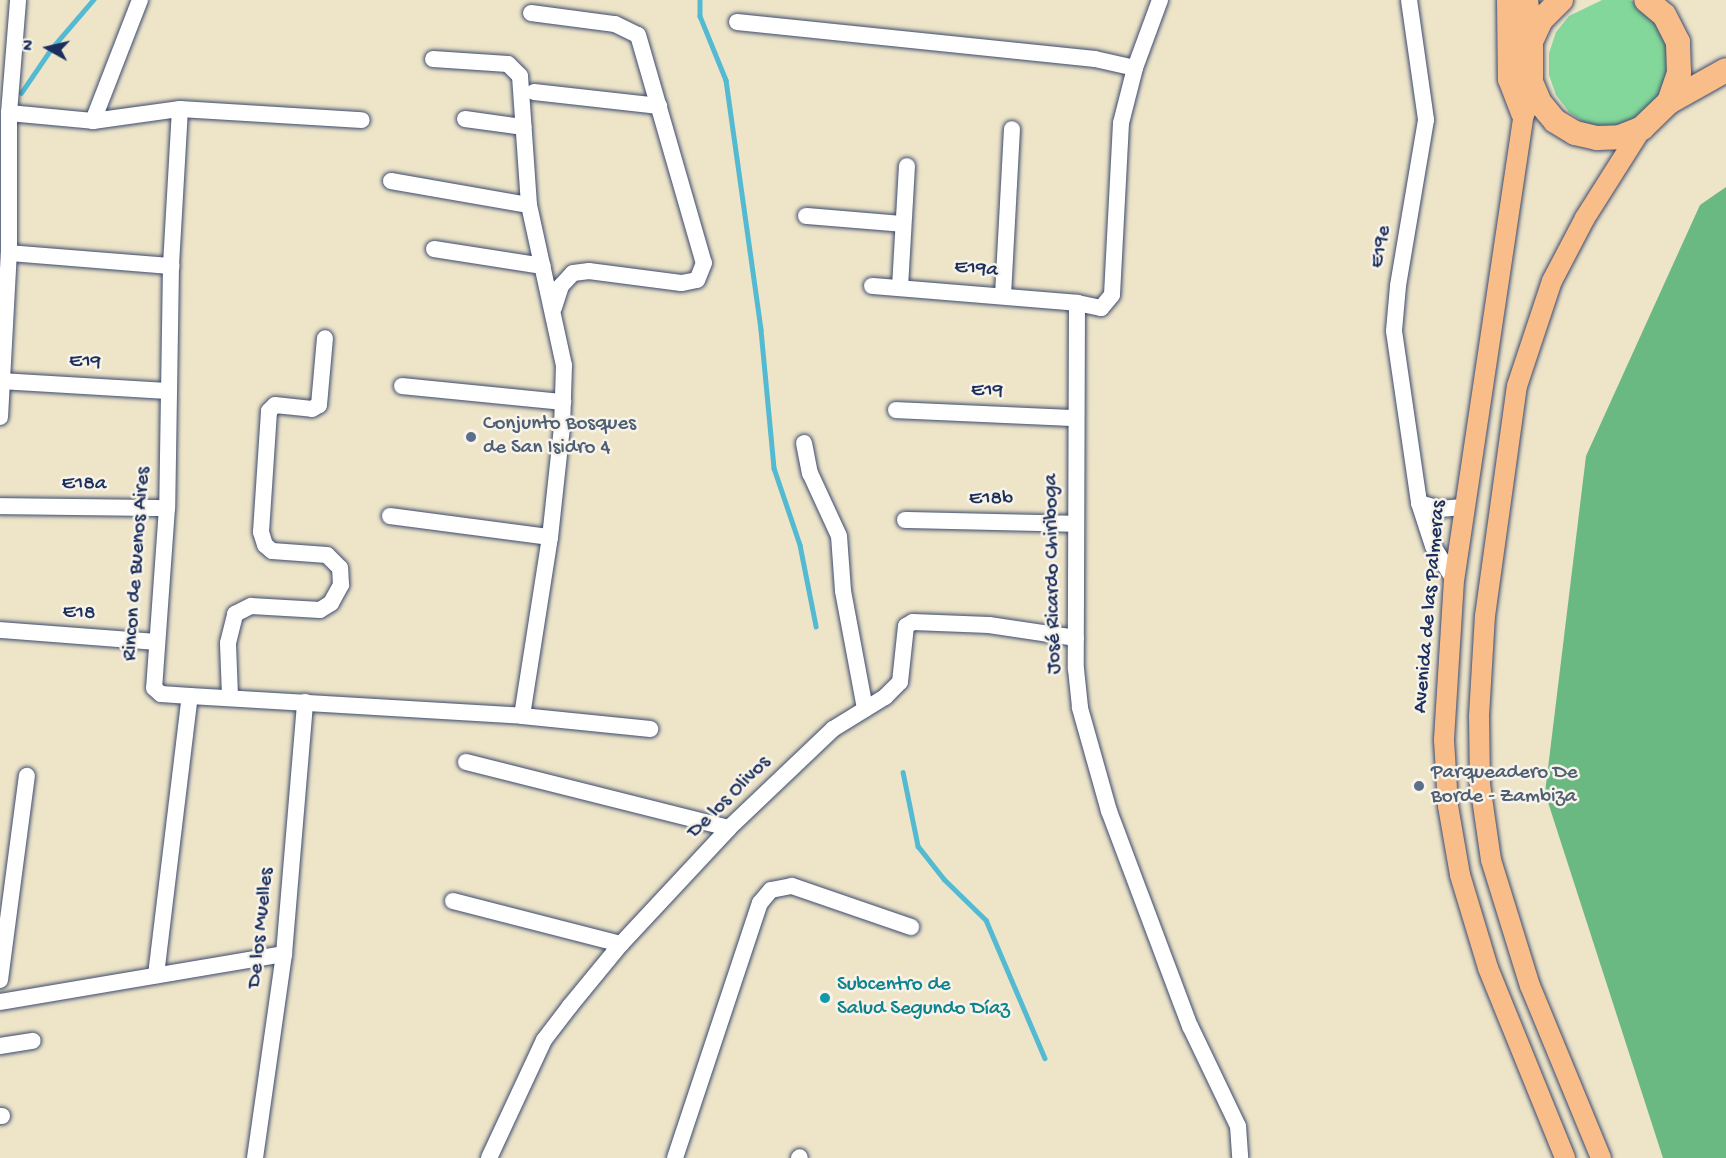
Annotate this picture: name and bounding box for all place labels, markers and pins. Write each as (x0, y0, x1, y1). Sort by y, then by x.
place label: Conjunto Bosques de San Isidro 4 (483, 412, 636, 462)
marker: Conjunto Bosques de San Isidro 4 (464, 430, 478, 444)
place label: Parqueadero De Borde - Zambiza (1431, 761, 1578, 811)
marker: Parqueadero De Borde - Zambiza (1412, 779, 1426, 793)
place label: Subcentro de Salud Segundo Díaz (837, 973, 1010, 1023)
marker: Subcentro de Salud Segundo Díaz (818, 991, 832, 1005)

